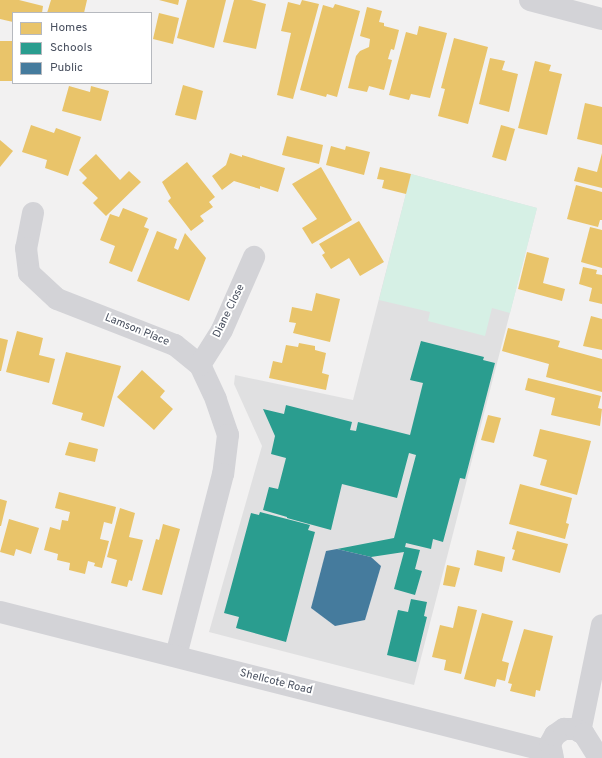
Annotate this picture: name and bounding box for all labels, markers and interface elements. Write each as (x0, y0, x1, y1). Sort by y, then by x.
legend (12, 12, 152, 84)
text: Homes (50, 20, 87, 36)
text: Schools (50, 40, 92, 56)
text: Public (50, 60, 83, 76)
street label: Diane Close (210, 282, 248, 340)
street label: Lamson Place (103, 311, 171, 349)
street label: Shellcote Road (238, 667, 314, 697)

